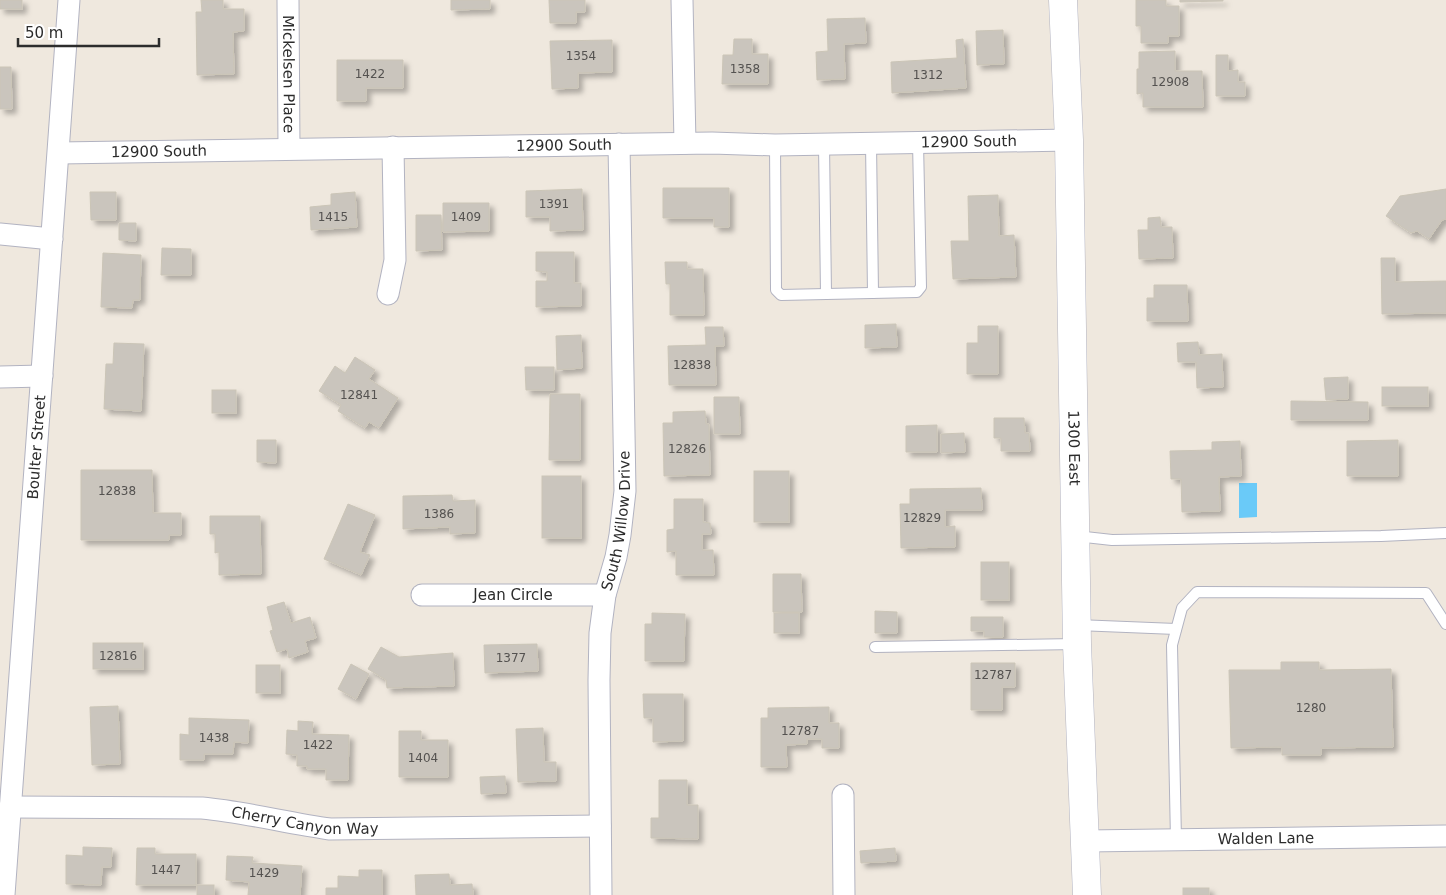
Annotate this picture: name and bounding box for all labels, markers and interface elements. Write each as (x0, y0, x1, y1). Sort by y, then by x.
scale bar (18, 15, 159, 47)
street label: Mickelsen Place (279, 15, 298, 133)
text: 50 m (25, 24, 63, 42)
house number: 1354 (566, 49, 596, 63)
house number: 1358 (730, 62, 760, 76)
house number: 1422 (355, 67, 385, 81)
house number: 1312 (913, 68, 943, 82)
house number: 12908 (1151, 75, 1189, 89)
street label: 12900 South (921, 132, 1017, 152)
street label: 12900 South (516, 136, 612, 155)
street label: 12900 South (111, 142, 207, 161)
house number: 1391 (539, 197, 569, 211)
house number: 1415 (318, 210, 348, 224)
house number: 1409 (451, 210, 481, 224)
house number: 12838 (673, 358, 711, 372)
house number: 12841 (340, 388, 378, 402)
street label: Boulter Street (24, 394, 49, 500)
street label: 1300 East (1064, 410, 1083, 486)
house number: 12826 (668, 442, 706, 456)
street label: South Willow Drive (598, 451, 634, 593)
house number: 12838 (98, 484, 136, 498)
house number: 1386 (424, 507, 454, 521)
house number: 12829 (903, 511, 941, 525)
street label: Jean Circle (472, 586, 553, 604)
house number: 12816 (99, 649, 137, 663)
house number: 1377 (496, 651, 526, 665)
house number: 12787 (974, 668, 1012, 682)
house number: 1280 (1296, 701, 1326, 715)
house number: 12787 (781, 724, 819, 738)
house number: 1438 (199, 731, 229, 745)
house number: 1422 (303, 738, 333, 752)
house number: 1404 (408, 751, 438, 765)
street label: Cherry Canyon Way (230, 803, 379, 838)
street label: Walden Lane (1218, 829, 1314, 848)
house number: 1447 (151, 863, 181, 877)
house number: 1429 (249, 866, 279, 880)

